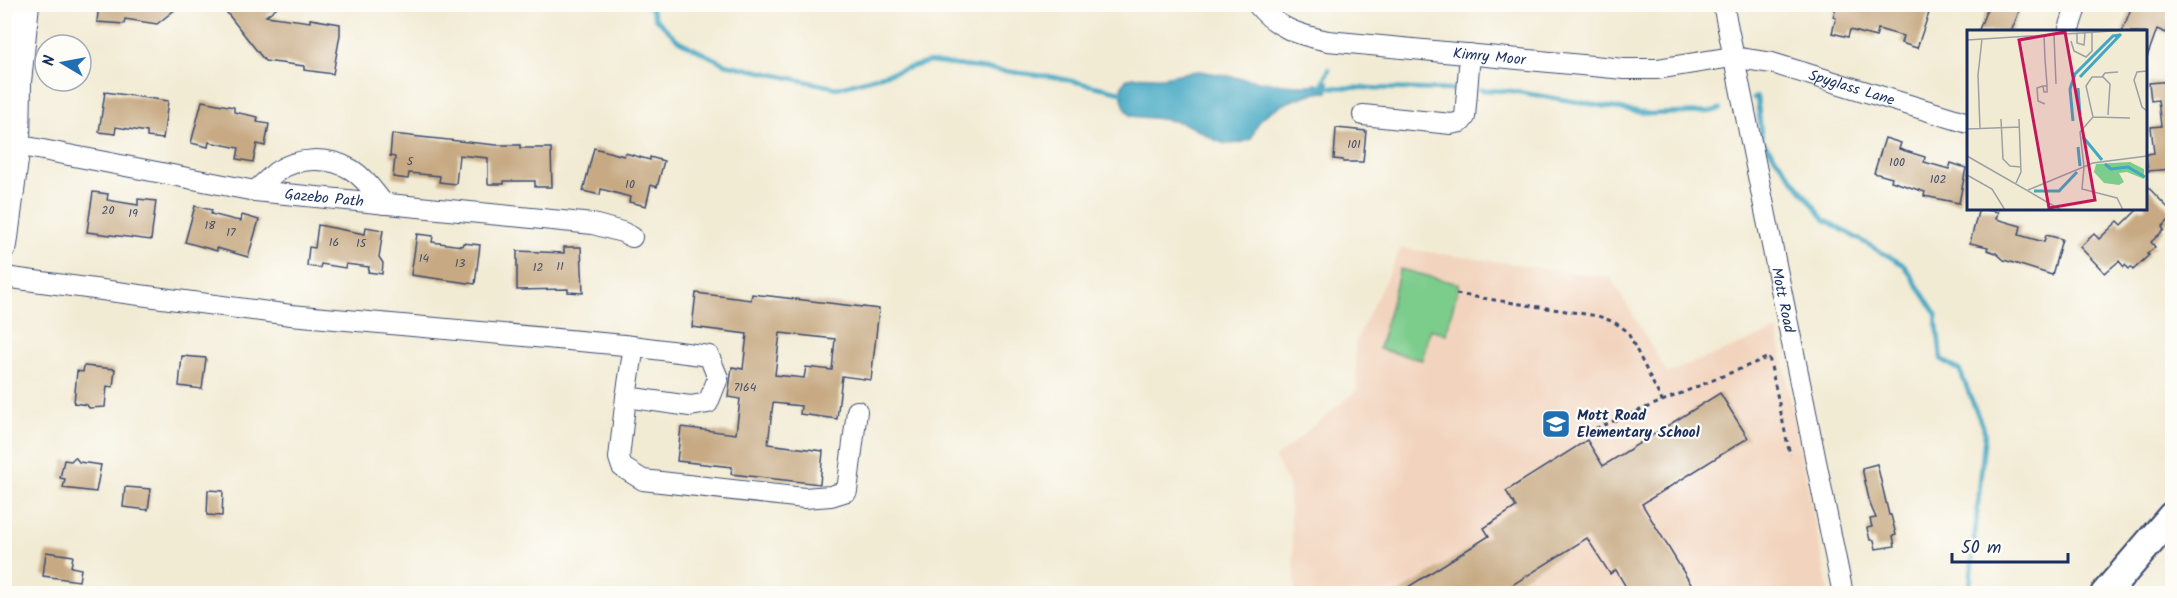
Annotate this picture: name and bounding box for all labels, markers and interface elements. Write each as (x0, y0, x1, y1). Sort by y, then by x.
inset map (1967, 30, 2147, 210)
north arrow (33, 33, 93, 93)
street label: Kimry Moor (1452, 42, 1528, 73)
text: N (37, 54, 63, 68)
street label: Spyglass Lane (1805, 64, 1898, 113)
house number: 101 (1347, 135, 1361, 154)
house number: 5 (407, 152, 415, 171)
house number: 100 (1889, 153, 1905, 172)
house number: 102 (1930, 170, 1946, 189)
house number: 10 (625, 175, 635, 194)
street label: Gazebo Path (284, 183, 365, 215)
house number: 20 (102, 201, 114, 220)
house number: 19 (128, 204, 138, 223)
house number: 18 (205, 216, 216, 235)
house number: 17 (226, 223, 236, 242)
house number: 16 (329, 233, 339, 252)
house number: 15 (356, 234, 368, 253)
house number: 14 (419, 249, 430, 268)
house number: 13 (455, 254, 465, 273)
house number: 11 (556, 257, 564, 276)
house number: 12 (533, 258, 543, 277)
street label: Mott Road (1764, 265, 1801, 336)
house number: 7164 (734, 378, 757, 397)
place label: Mott Road Elementary School (1577, 404, 1700, 445)
school or university icon: Mott Road Elementary School (1540, 408, 1572, 440)
scale bar (1952, 526, 2068, 564)
text: 50 m (1961, 534, 2001, 563)

